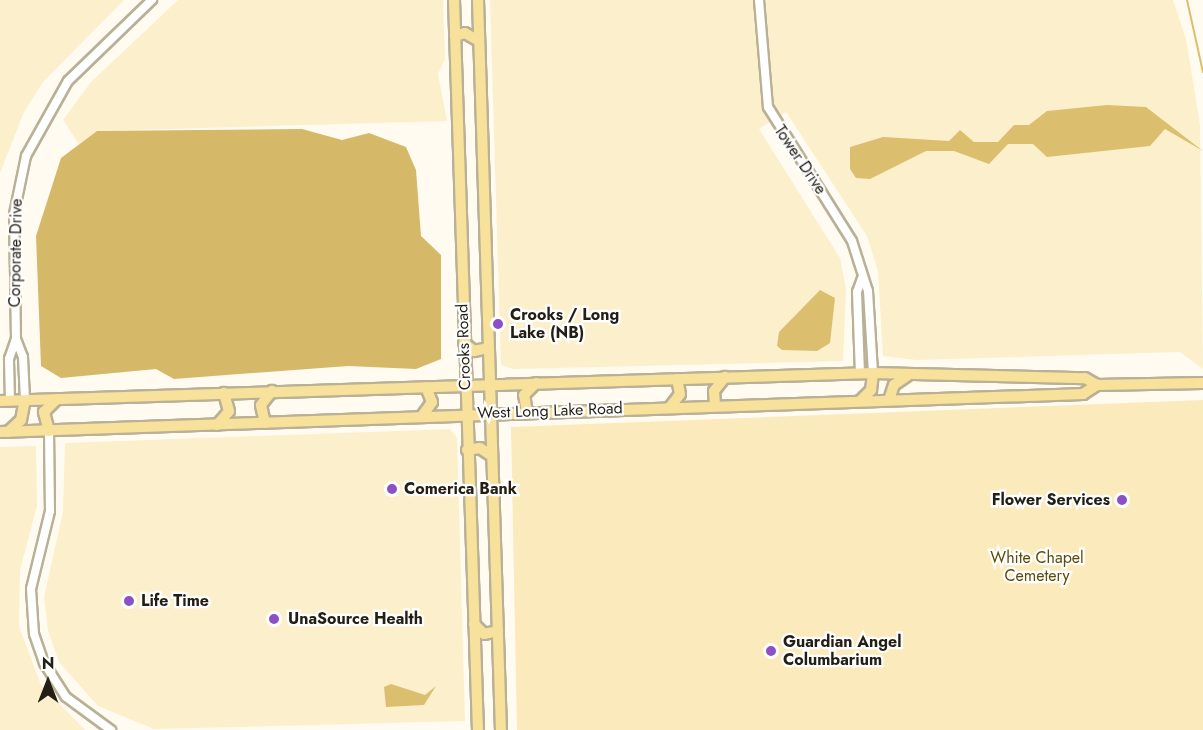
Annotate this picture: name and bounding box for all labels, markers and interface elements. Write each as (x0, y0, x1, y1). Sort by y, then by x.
street label: Tower Drive (770, 122, 830, 198)
street label: Corporate Drive (5, 199, 27, 307)
street label: Crooks Road (453, 303, 475, 391)
place label: Crooks / Long Lake (NB) (510, 305, 619, 343)
marker: Crooks / Long Lake (NB) (491, 317, 505, 331)
street label: West Long Lake Road (477, 399, 623, 423)
place label: Comerica Bank (404, 479, 517, 499)
marker: Comerica Bank (385, 482, 399, 496)
place label: Flower Services (992, 490, 1110, 510)
marker: Flower Services (1115, 493, 1129, 507)
park label: White Chapel Cemetery (990, 548, 1084, 586)
place label: Life Time (141, 591, 209, 611)
marker: Life Time (122, 594, 136, 608)
place label: UnaSource Health (288, 609, 423, 629)
marker: UnaSource Health (265, 610, 283, 628)
place label: Guardian Angel Columbarium (783, 632, 902, 670)
marker: Guardian Angel Columbarium (764, 644, 778, 658)
north arrow (18, 652, 78, 712)
text: N (42, 652, 54, 675)

